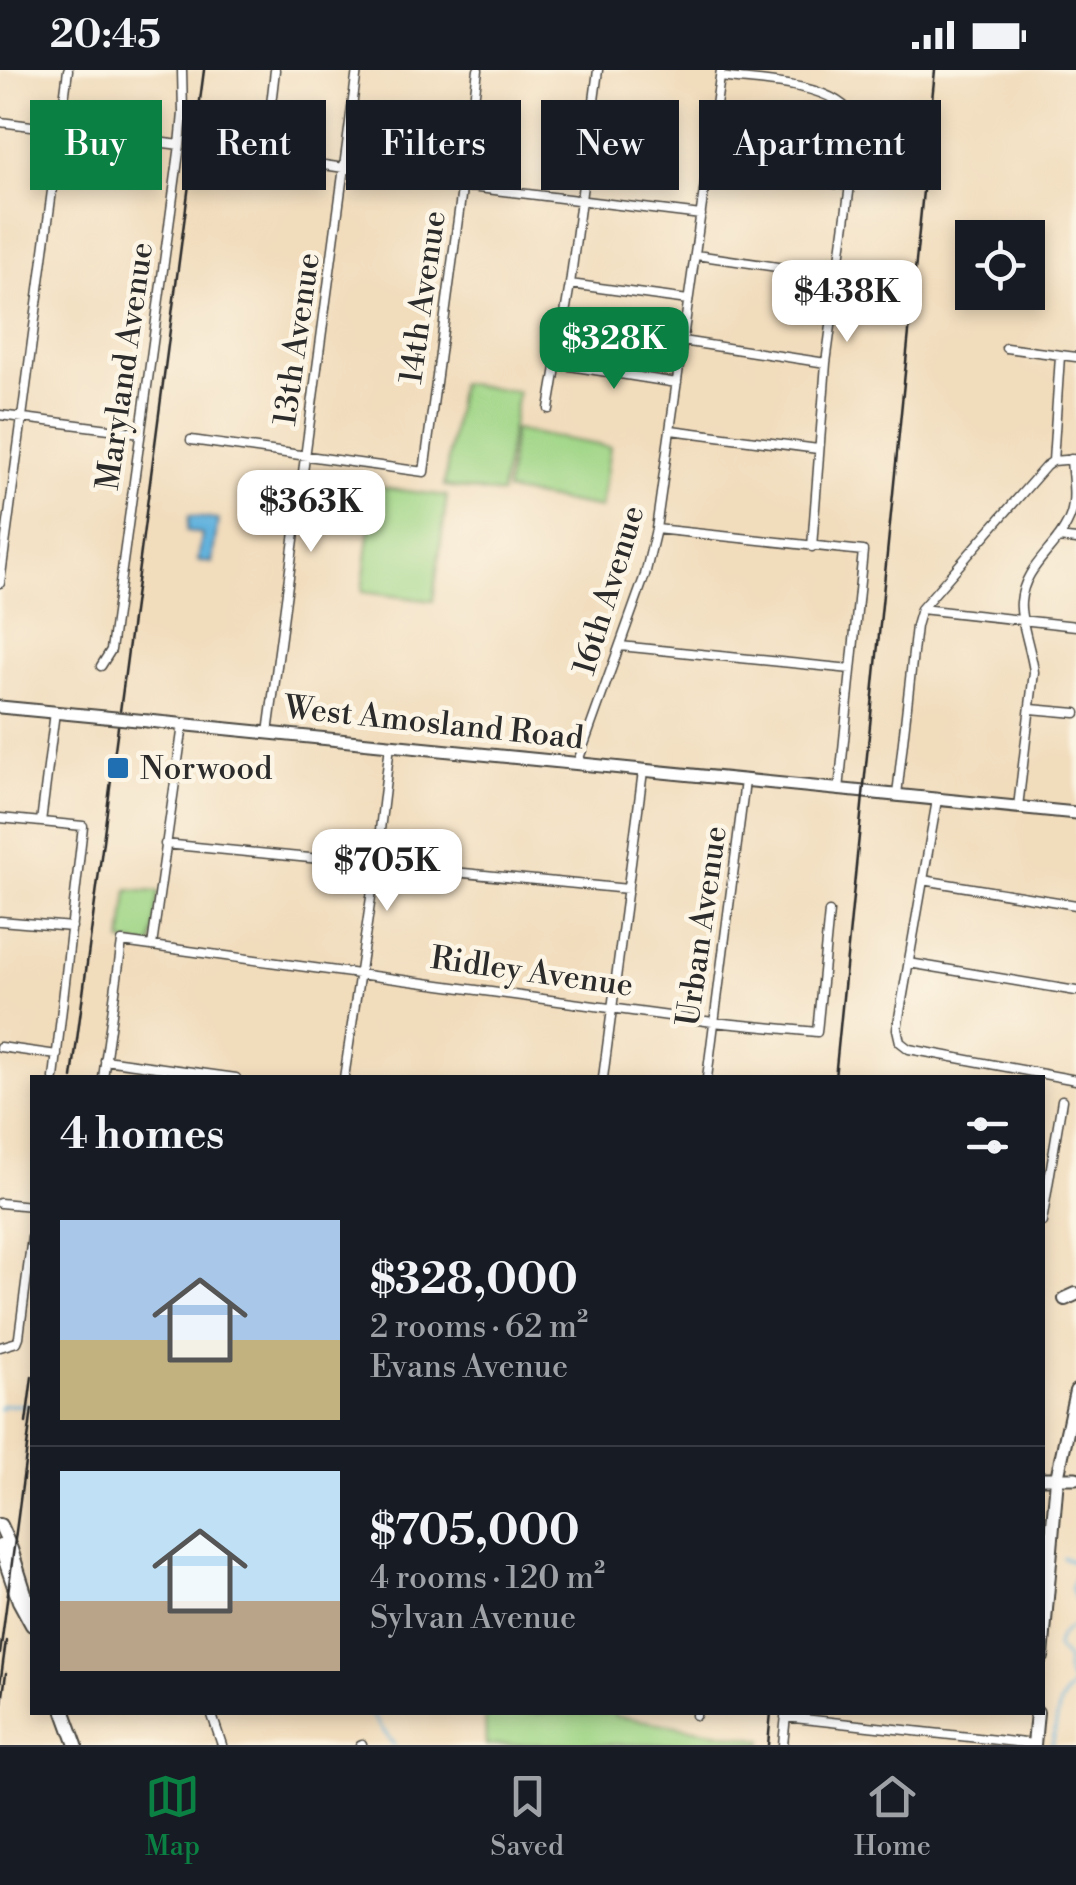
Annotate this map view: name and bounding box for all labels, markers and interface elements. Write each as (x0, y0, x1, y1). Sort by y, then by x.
text: 20:45 (50, 12, 161, 59)
chip: Buy (30, 100, 162, 190)
chip: Rent (182, 100, 326, 190)
chip: Filters (346, 100, 521, 190)
chip: New (541, 100, 679, 190)
chip: Apartment (699, 100, 941, 190)
street label: 14th Avenue (391, 208, 455, 386)
map controls (955, 220, 1045, 310)
button: locate (955, 220, 1045, 310)
street label: Maryland Avenue (88, 240, 162, 493)
street label: 13th Avenue (265, 250, 329, 428)
pin: $438K (777, 260, 917, 345)
text: $438K (794, 272, 900, 312)
pin: $328K (544, 307, 684, 392)
text: $328K (562, 319, 666, 359)
pin: $363K (241, 470, 381, 555)
text: $363K (259, 482, 363, 522)
street label: 16th Avenue (564, 501, 654, 680)
street label: West Amosland Road (281, 687, 586, 759)
place label: Norwood (140, 749, 272, 789)
marker: Norwood (105, 755, 131, 781)
street label: Urban Avenue (668, 823, 736, 1029)
pin: $705K (317, 829, 457, 914)
text: $705K (334, 841, 440, 881)
street label: Ridley Avenue (428, 938, 636, 1006)
icon: filters (960, 1108, 1015, 1163)
text: 4 homes (60, 1109, 224, 1162)
text: $328,000 (370, 1254, 578, 1307)
icon: home (140, 1260, 260, 1380)
text: 2 rooms · 62 m² (370, 1307, 588, 1347)
text: Evans Avenue (370, 1347, 568, 1387)
text: $705,000 (370, 1505, 580, 1558)
icon: home (140, 1511, 260, 1631)
text: 4 rooms · 120 m² (370, 1558, 605, 1598)
text: Sylvan Avenue (370, 1598, 576, 1638)
tab: Map (145, 1769, 200, 1864)
tab: Saved (490, 1769, 564, 1864)
tab: Home (854, 1769, 931, 1864)

